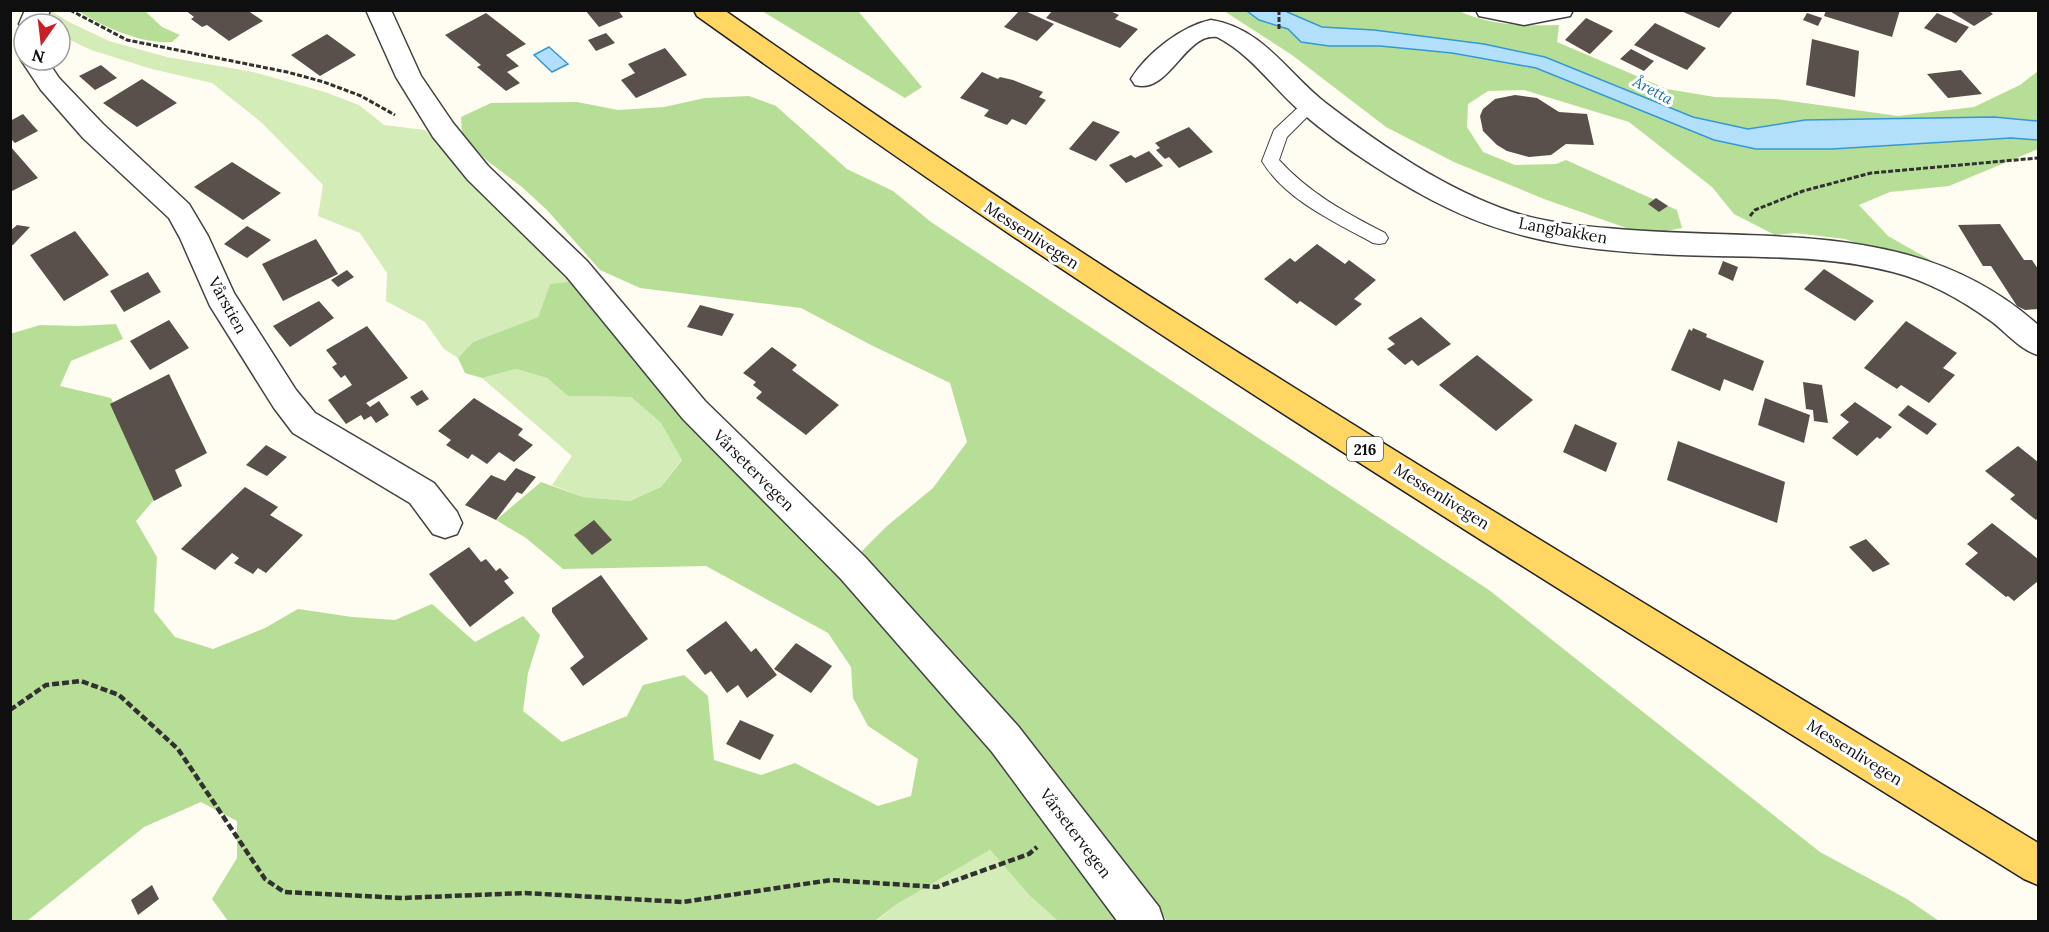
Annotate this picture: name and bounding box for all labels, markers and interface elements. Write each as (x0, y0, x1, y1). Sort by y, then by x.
north arrow (12, 12, 72, 72)
text: N (30, 45, 47, 68)
water label: Åretta (1629, 71, 1677, 109)
street label: Messenlivegen (981, 197, 1083, 273)
street label: Langbakken (1517, 212, 1609, 248)
street label: Vårstien (204, 272, 252, 337)
street label: Vårsetervegen (708, 424, 799, 515)
road number: 216 (1347, 437, 1383, 461)
street label: Messenlivegen (1390, 459, 1494, 534)
street label: Messenlivegen (1803, 715, 1907, 790)
street label: Vårsetervegen (1035, 783, 1116, 882)

